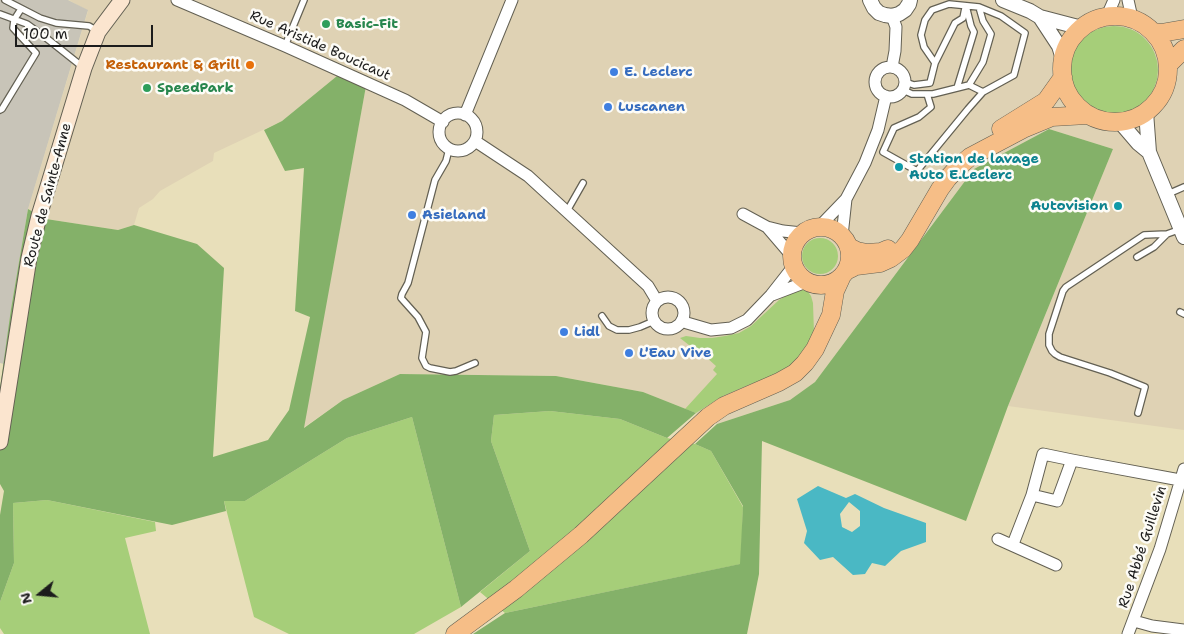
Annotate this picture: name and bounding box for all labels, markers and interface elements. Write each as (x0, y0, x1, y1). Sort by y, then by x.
street label: Rue Aristide Boucicaut (247, 7, 393, 85)
scale bar (18, 15, 155, 47)
place label: Basic-Fit (336, 16, 398, 32)
marker: Basic-Fit (320, 18, 332, 30)
text: 100 m (23, 24, 68, 44)
place label: Restaurant & Grill (105, 57, 240, 73)
marker: Restaurant & Grill (244, 59, 256, 71)
place label: E. Leclerc (624, 64, 693, 80)
marker: E. Leclerc (608, 66, 620, 78)
place label: SpeedPark (157, 80, 234, 96)
marker: SpeedPark (141, 82, 153, 94)
place label: Luscanen (618, 99, 685, 115)
marker: Luscanen (602, 101, 614, 113)
street label: Route de Sainte-Anne (21, 121, 75, 269)
place label: Station de lavage Auto E.Leclerc (909, 151, 1039, 184)
marker: Station de lavage Auto E.Leclerc (893, 161, 905, 173)
place label: Autovision (1030, 198, 1108, 214)
marker: Autovision (1112, 200, 1124, 212)
place label: Asieland (422, 207, 486, 223)
marker: Asieland (406, 209, 418, 221)
place label: Lidl (574, 324, 600, 340)
marker: Lidl (558, 326, 570, 338)
place label: L'Eau Vive (639, 345, 711, 361)
marker: L'Eau Vive (623, 347, 635, 359)
street label: Rue Abbé Guillevin (1115, 484, 1171, 610)
north arrow (15, 569, 65, 619)
text: N (15, 590, 36, 606)

